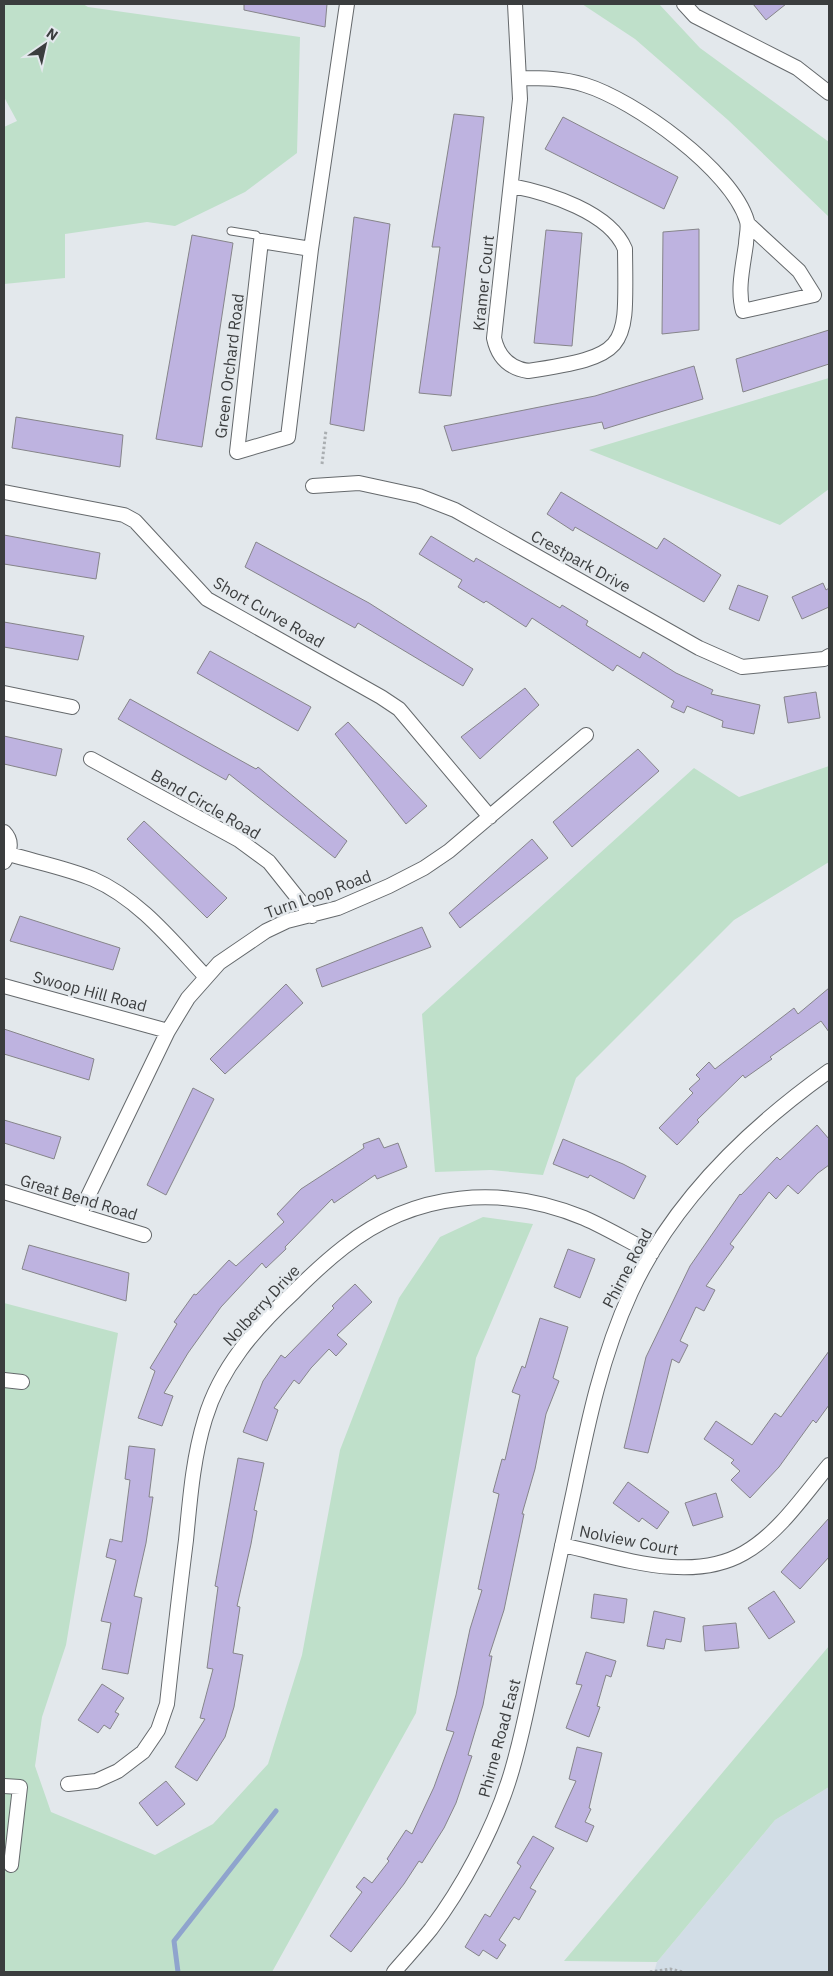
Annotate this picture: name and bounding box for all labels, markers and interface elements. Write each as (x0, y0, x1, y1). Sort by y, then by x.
north arrow (20, 20, 70, 70)
text: N (43, 24, 62, 45)
street label: Kramer Court (468, 234, 498, 332)
street label: Green Orchard Road (210, 292, 248, 440)
street label: Crestpark Drive (528, 525, 635, 597)
street label: Short Curve Road (210, 572, 328, 652)
street label: Bend Circle Road (148, 765, 264, 843)
street label: Turn Loop Road (262, 865, 374, 923)
street label: Swoop Hill Road (31, 966, 149, 1016)
street label: Great Bend Road (18, 1170, 140, 1224)
street label: Phirne Road (598, 1225, 656, 1311)
street label: Nolberry Drive (218, 1260, 304, 1350)
street label: Nolview Court (578, 1521, 680, 1559)
street label: Phirne Road East (474, 1676, 524, 1800)

